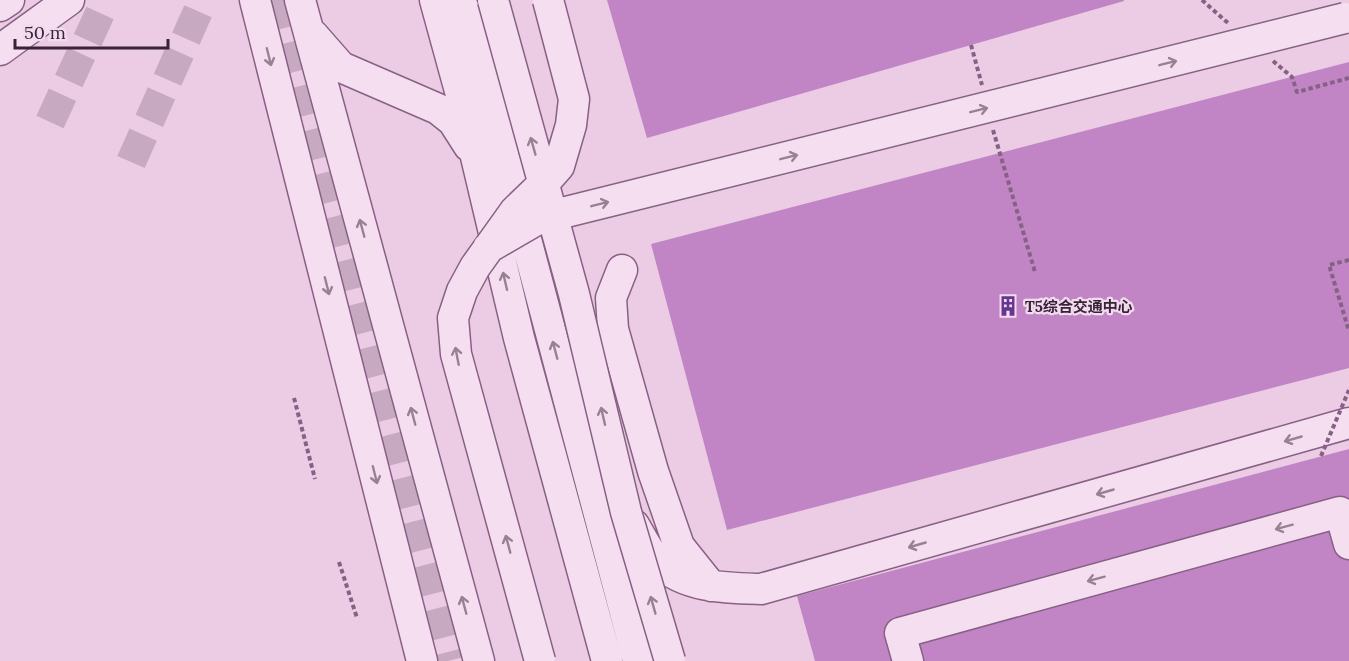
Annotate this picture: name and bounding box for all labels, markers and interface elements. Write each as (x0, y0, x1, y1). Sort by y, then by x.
scale bar (15, 12, 168, 50)
text: 50 m (24, 21, 66, 44)
one-way arrow (264, 47, 275, 66)
one-way arrow (1158, 56, 1177, 68)
one-way arrow (969, 103, 988, 115)
one-way arrow (527, 137, 539, 156)
one-way arrow (780, 150, 799, 162)
one-way arrow (590, 197, 609, 209)
one-way arrow (356, 219, 367, 238)
one-way arrow (499, 272, 511, 291)
one-way arrow (322, 277, 334, 296)
building icon: T5综合交通中心 (996, 294, 1020, 318)
place label: T5综合交通中心 (1025, 297, 1133, 316)
one-way arrow (549, 340, 561, 359)
one-way arrow (451, 346, 462, 366)
one-way arrow (406, 407, 418, 426)
one-way arrow (597, 407, 609, 426)
one-way arrow (1284, 433, 1303, 445)
one-way arrow (370, 466, 382, 485)
one-way arrow (1096, 486, 1115, 498)
one-way arrow (1275, 522, 1294, 534)
one-way arrow (501, 535, 513, 554)
one-way arrow (908, 539, 927, 551)
one-way arrow (1087, 574, 1106, 585)
one-way arrow (457, 595, 469, 614)
one-way arrow (647, 596, 658, 615)

